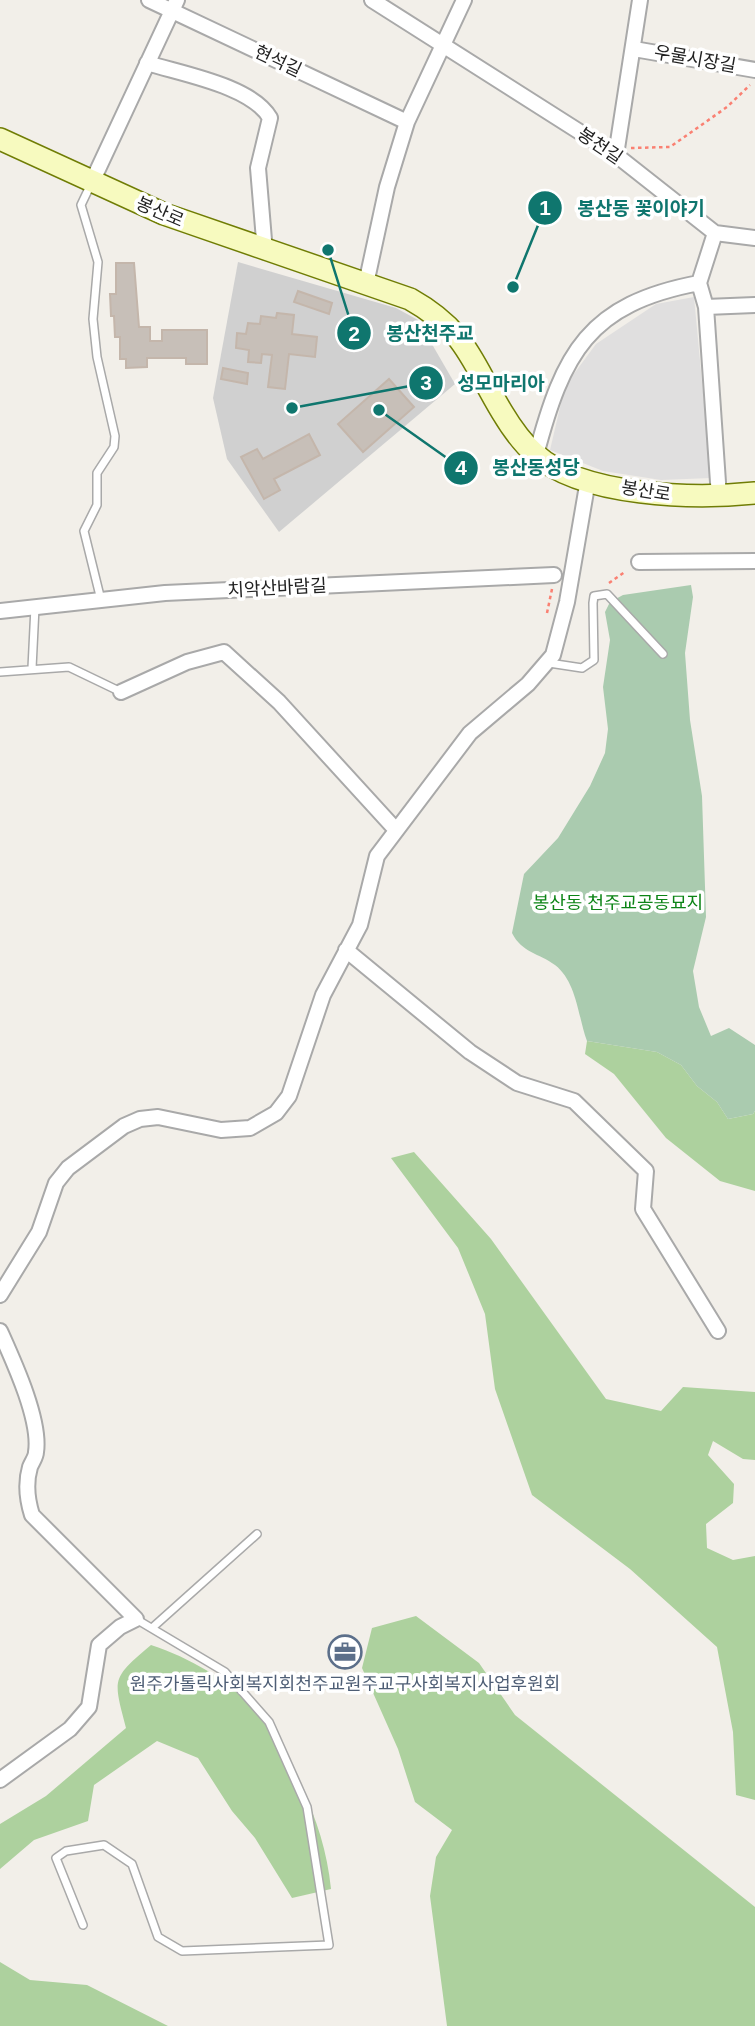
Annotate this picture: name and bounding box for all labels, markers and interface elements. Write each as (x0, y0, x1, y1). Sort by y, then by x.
street label: 현석길 (251, 41, 305, 81)
street label: 우물시장길 (652, 42, 738, 76)
street label: 봉천길 (574, 124, 626, 168)
callout: 봉산동 꽃이야기 (528, 188, 718, 228)
street label: 봉산로 (133, 193, 187, 231)
text: 1 (539, 196, 551, 219)
text: 봉산동 꽃이야기 (577, 198, 705, 219)
callout: 봉산천주교 (337, 313, 487, 353)
text: 2 (348, 322, 360, 345)
text: 봉산천주교 (386, 323, 474, 344)
callout: 성모마리아 (409, 363, 559, 403)
text: 3 (420, 371, 432, 394)
text: 성모마리아 (457, 373, 545, 394)
callout: 봉산동성당 (443, 448, 594, 488)
text: 4 (455, 456, 467, 479)
text: 봉산동성당 (492, 457, 580, 478)
street label: 봉산로 (620, 477, 672, 505)
street label: 치악산바람길 (227, 575, 327, 601)
park label: 봉산동 천주교공동묘지 (533, 893, 703, 913)
office icon: 원주가톨릭사회복지회천주교원주교구사회복지사업후원회 (326, 1633, 364, 1671)
place label: 원주가톨릭사회복지회천주교원주교구사회복지사업후원회 (130, 1674, 560, 1694)

